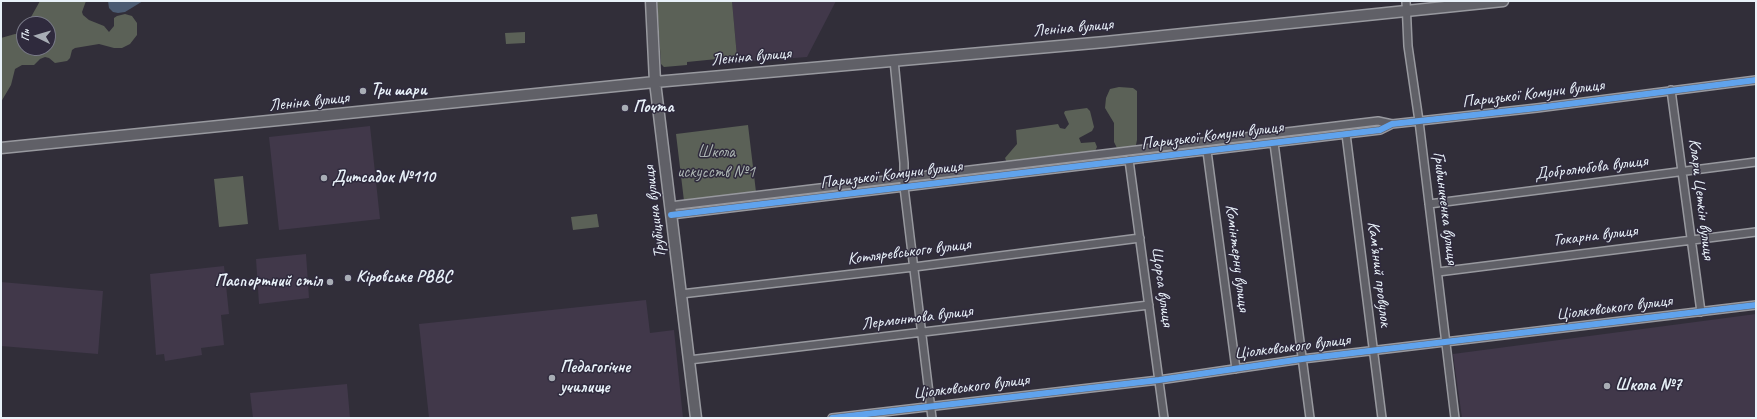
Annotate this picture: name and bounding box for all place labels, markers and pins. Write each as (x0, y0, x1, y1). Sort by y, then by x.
place label: Три шари (371, 81, 427, 101)
marker: Три шари (358, 86, 368, 96)
place label: Почта (633, 98, 674, 118)
marker: Почта (620, 103, 630, 113)
place label: Дитсадок №110 (332, 168, 435, 188)
marker: Дитсадок №110 (319, 173, 329, 183)
place label: Кіровське РВВС (356, 268, 452, 288)
place label: Паспортний стіл (215, 272, 322, 292)
marker: Кіровське РВВС (343, 273, 353, 283)
marker: Паспортний стіл (325, 277, 335, 287)
place label: Педагогічне училище (560, 358, 630, 398)
marker: Педагогічне училище (547, 373, 557, 383)
place label: Школа №7 (1615, 376, 1681, 396)
marker: Школа №7 (1602, 381, 1612, 391)

